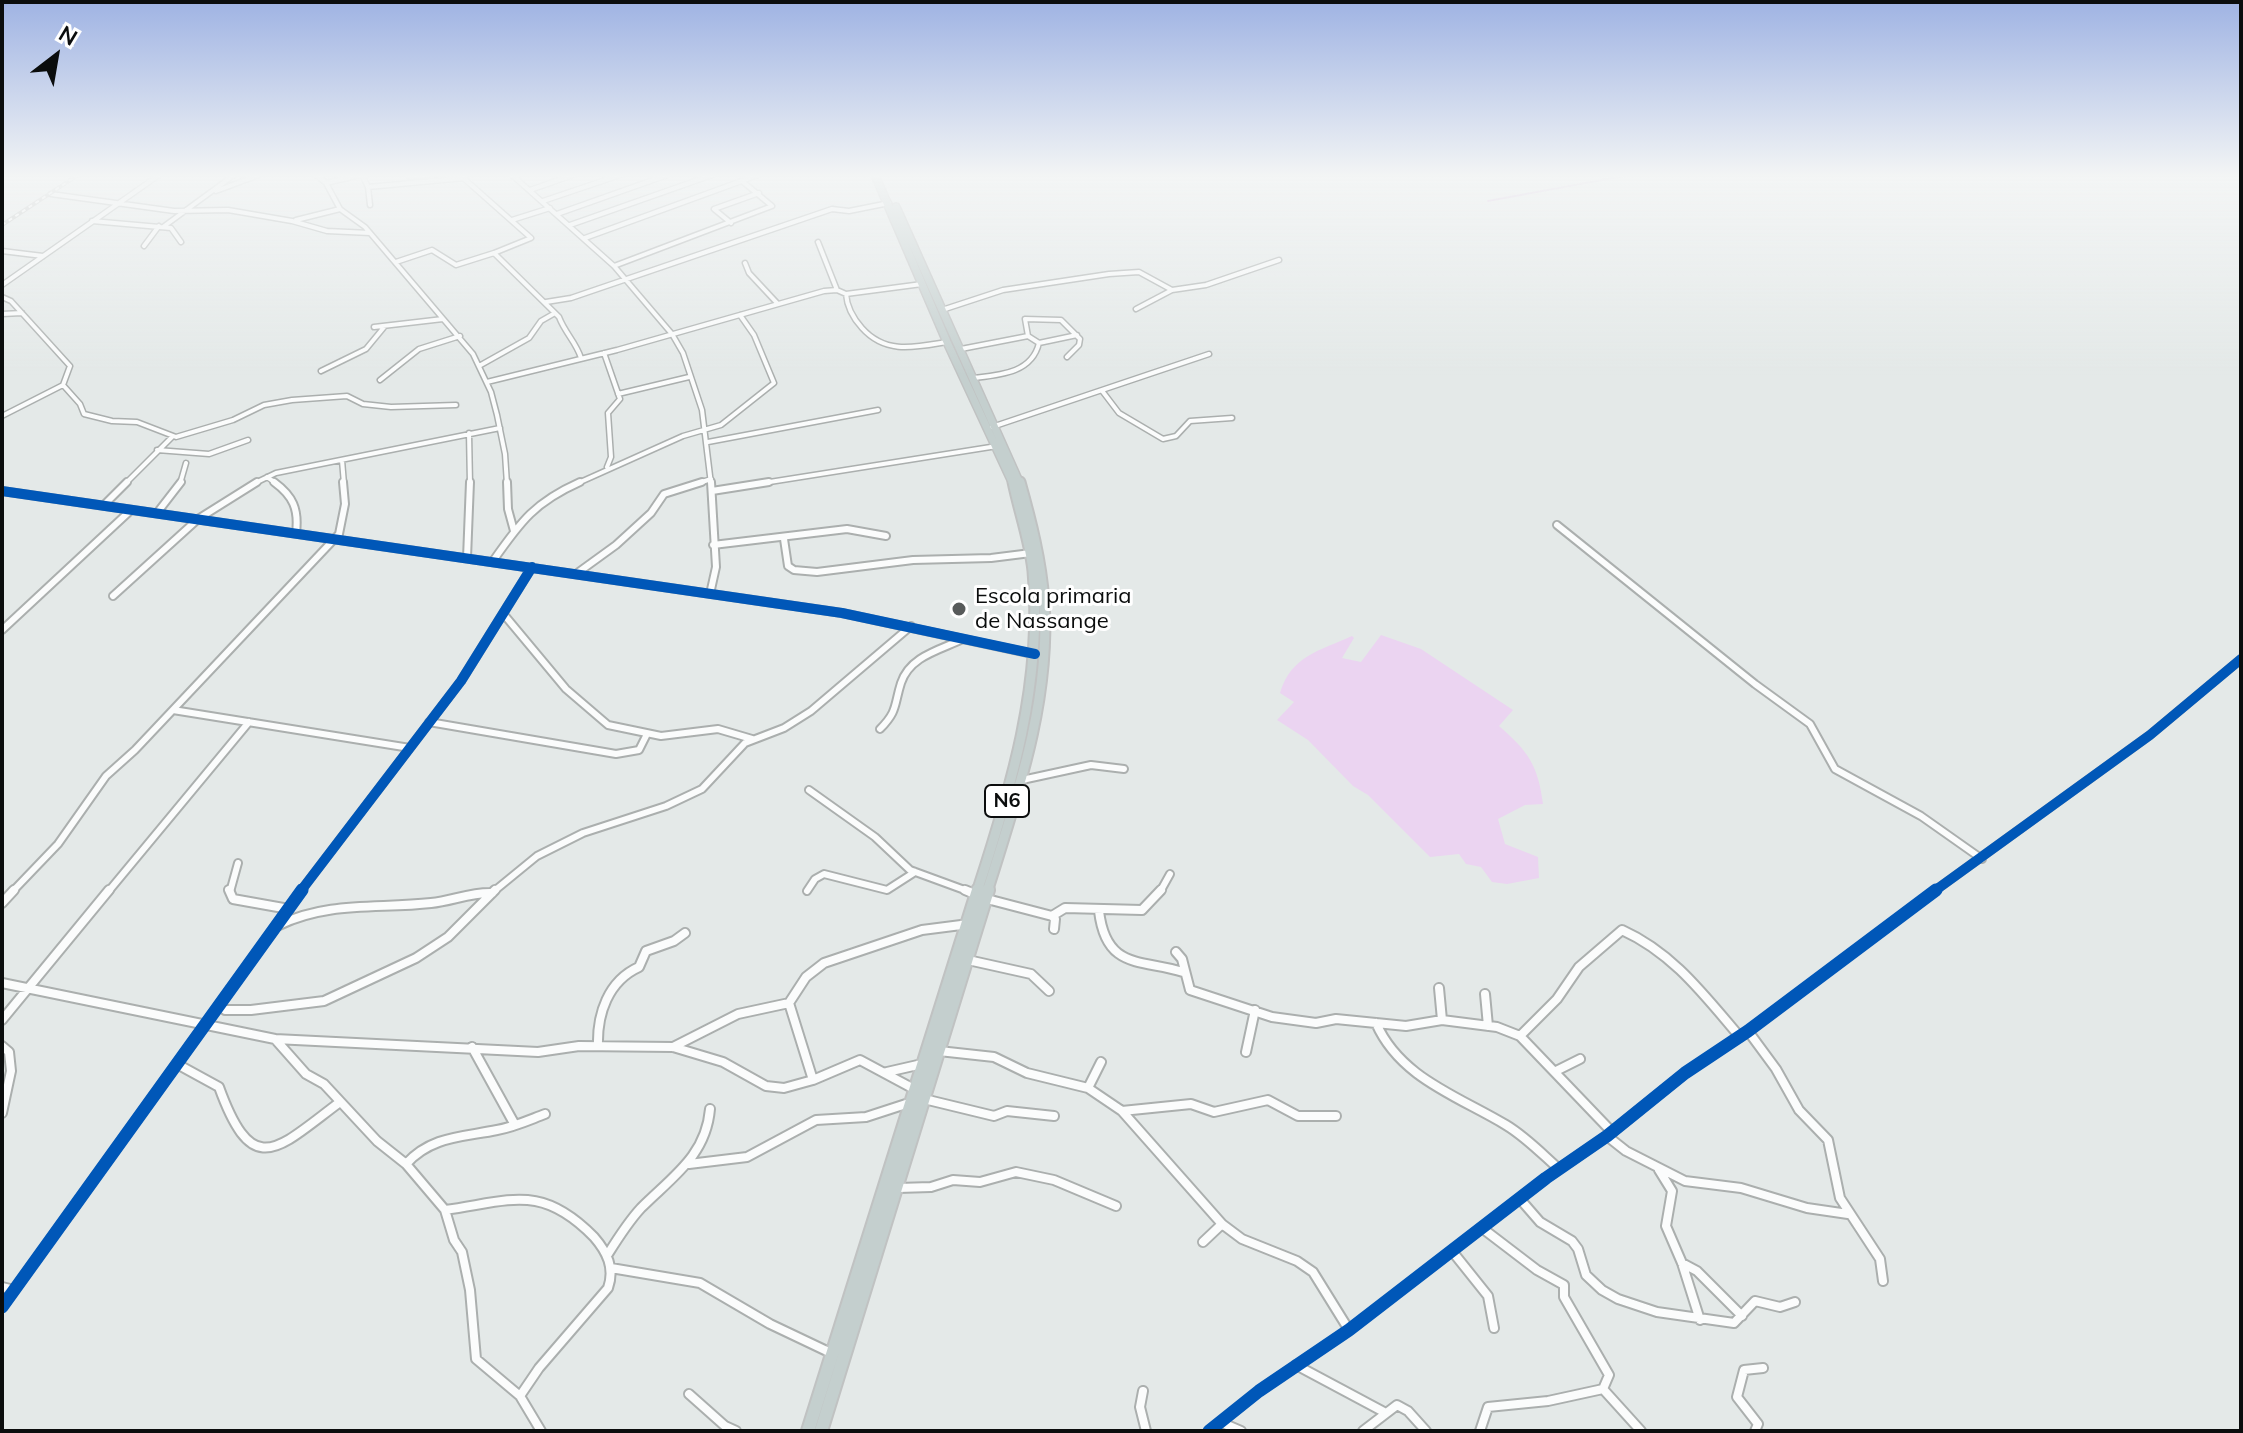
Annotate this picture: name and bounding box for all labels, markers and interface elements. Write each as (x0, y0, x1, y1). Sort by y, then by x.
north arrow (16, 16, 96, 96)
text: N (54, 19, 83, 52)
place label: Escola primaria de Nassange (975, 583, 1131, 634)
marker: Escola primaria de Nassange (950, 600, 968, 618)
road number: N6 (985, 785, 1029, 817)

